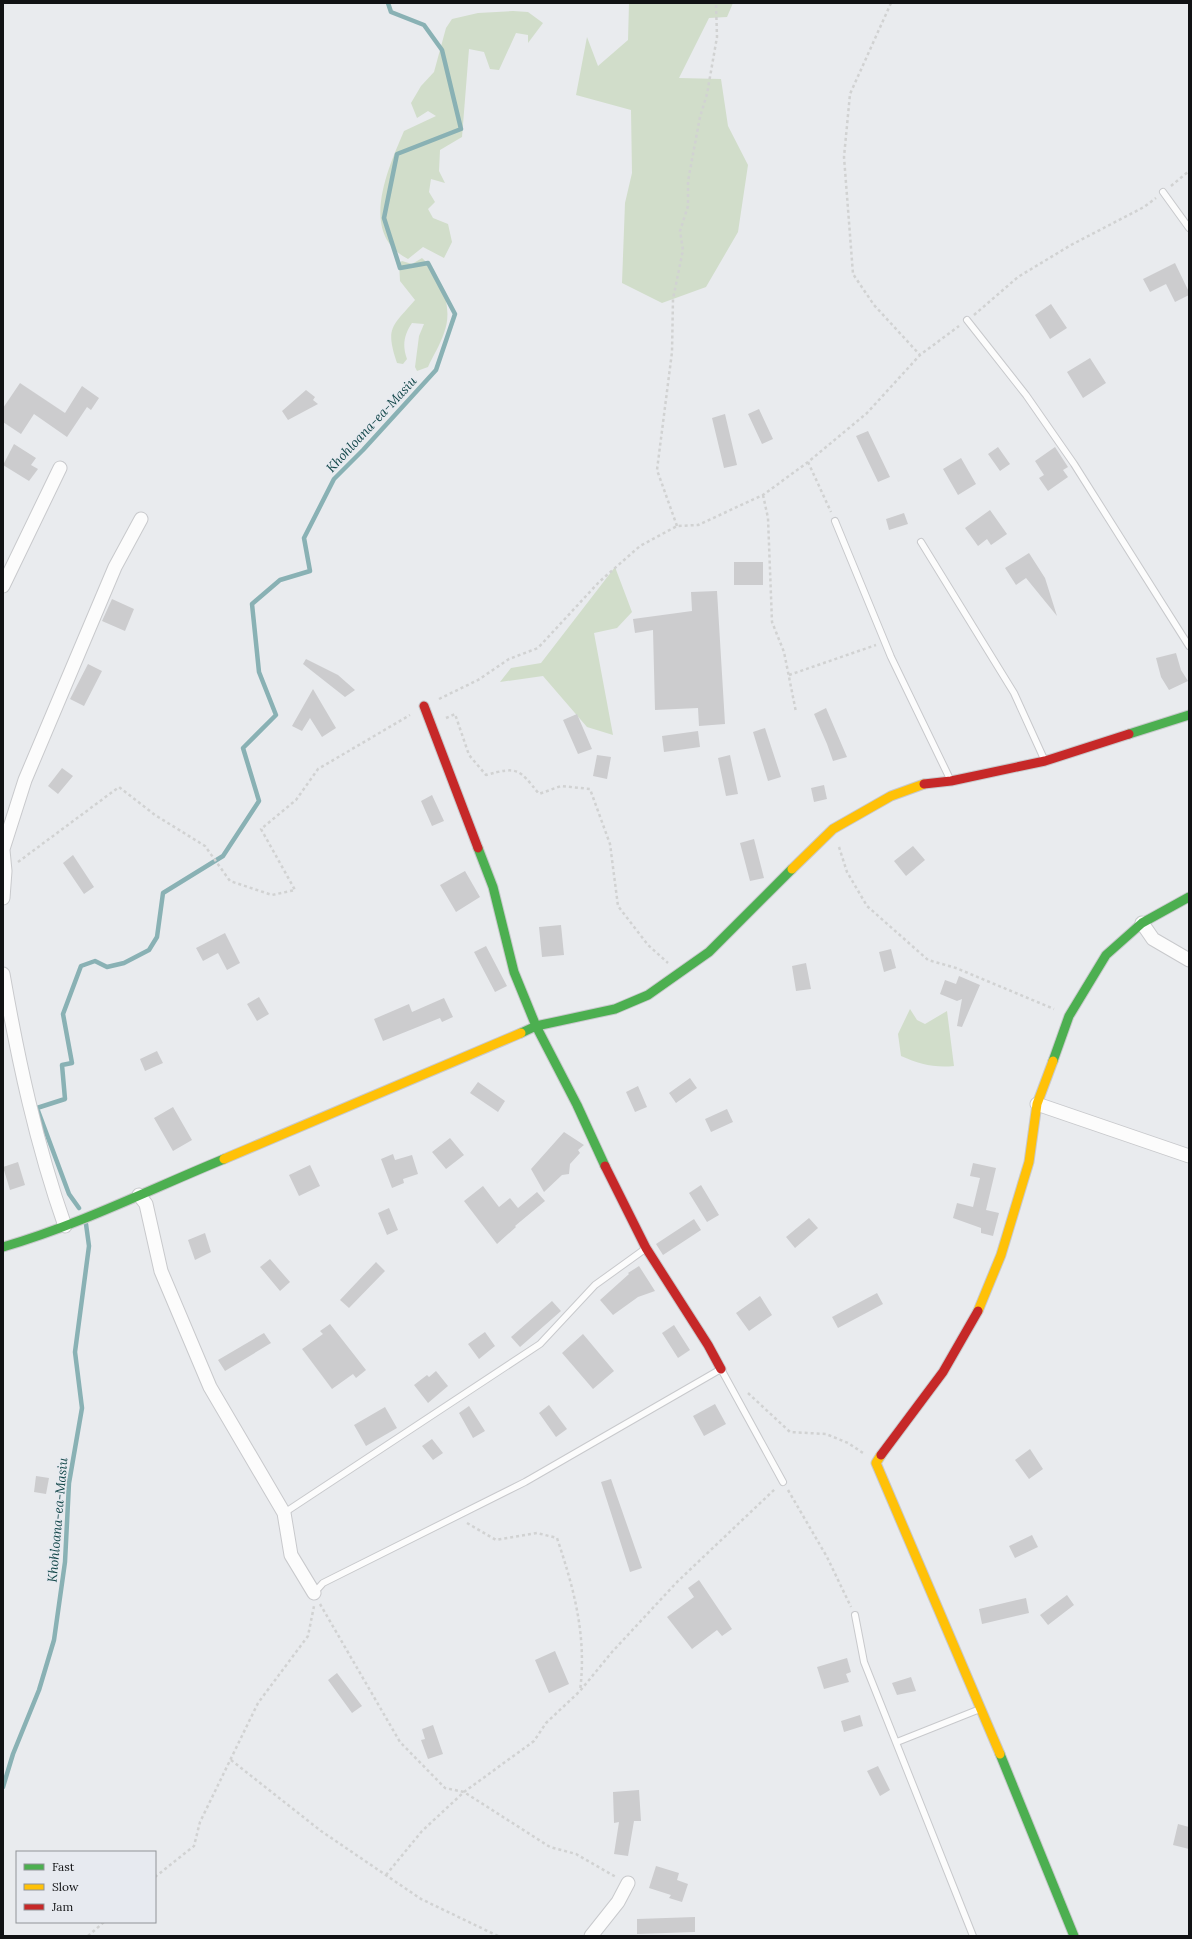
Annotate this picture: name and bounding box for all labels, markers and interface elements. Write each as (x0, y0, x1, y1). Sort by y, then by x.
water label: Khohloana-ea-Masiu (323, 373, 420, 476)
water label: Khohloana-ea-Masiu (44, 1457, 71, 1583)
legend (16, 1851, 156, 1923)
text: Fast (52, 1859, 75, 1874)
text: Slow (52, 1879, 79, 1894)
text: Jam (51, 1899, 73, 1914)

